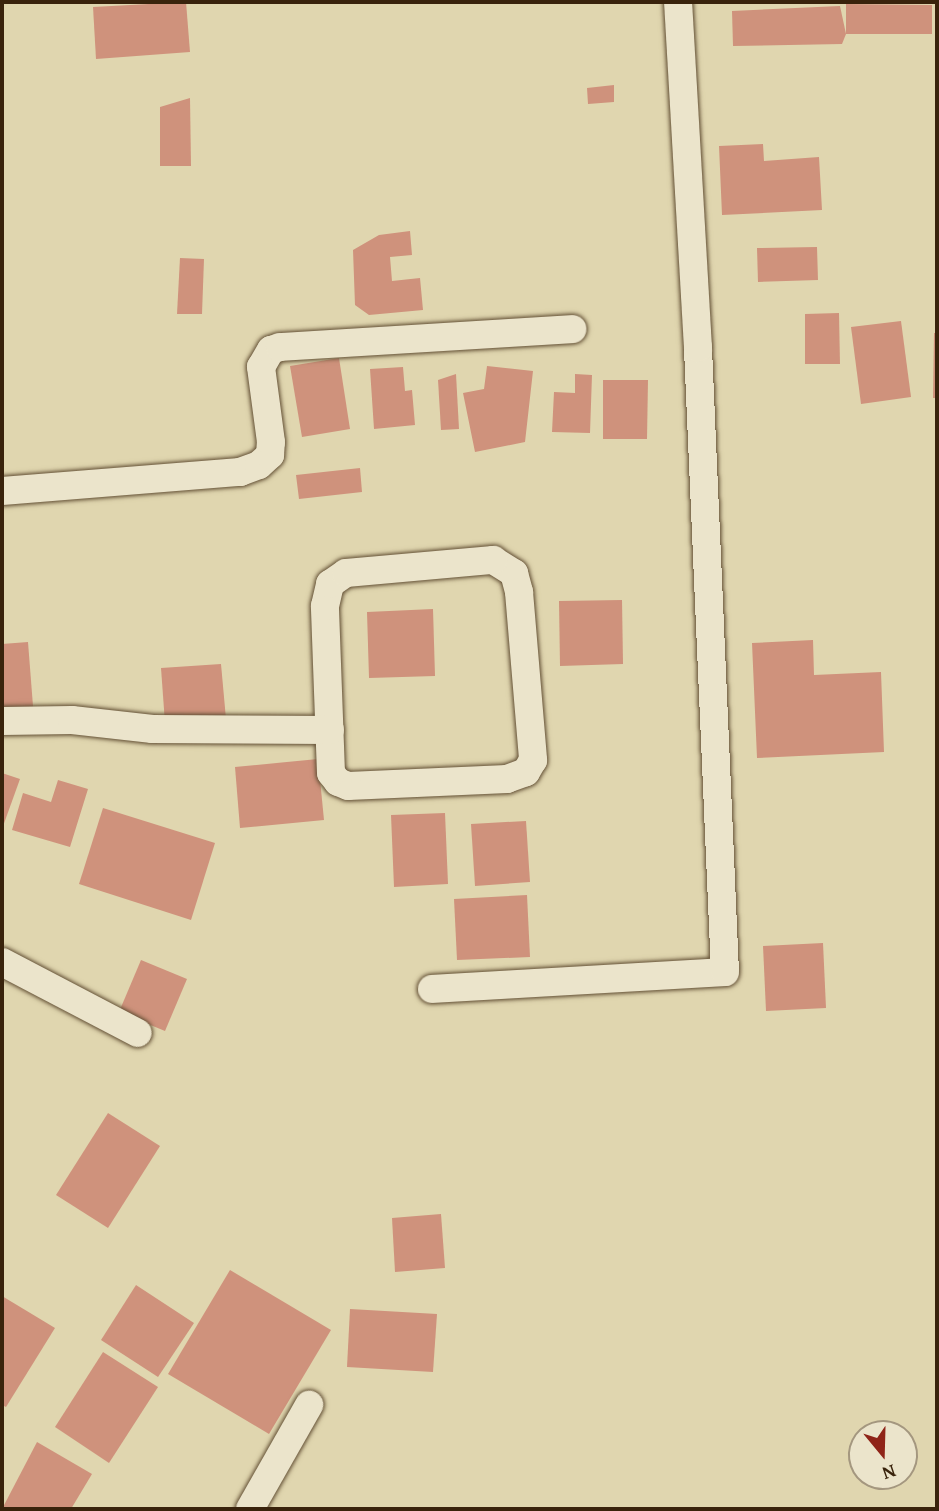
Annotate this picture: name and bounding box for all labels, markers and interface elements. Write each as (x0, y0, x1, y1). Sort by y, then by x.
north arrow (848, 1420, 918, 1490)
text: N (879, 1458, 900, 1488)

